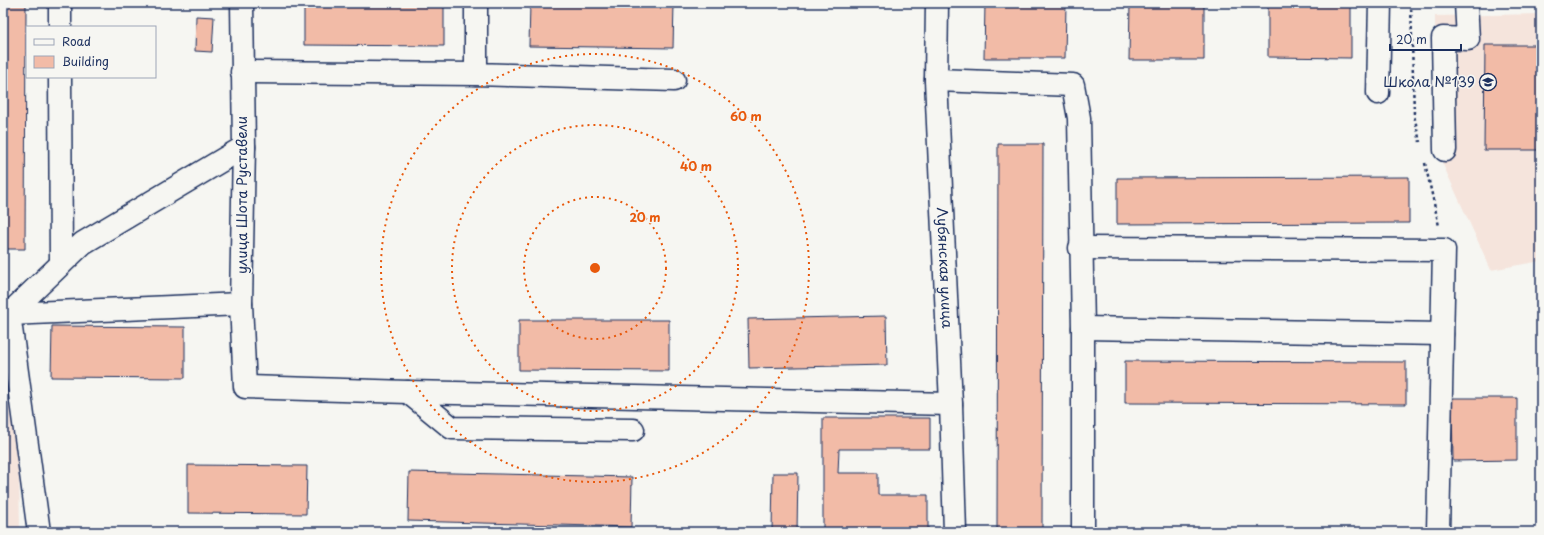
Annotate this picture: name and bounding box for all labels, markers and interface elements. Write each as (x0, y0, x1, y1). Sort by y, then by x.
legend (26, 26, 156, 78)
scale bar (1390, 26, 1461, 52)
text: 20 m (1396, 30, 1427, 48)
text: Road (62, 32, 91, 50)
text: Building (62, 52, 109, 70)
place label: Школа №139 (1383, 71, 1475, 92)
school or university icon: Школа №139 (1478, 72, 1498, 92)
text: 60 m (730, 107, 762, 125)
street label: улица Шота Руставели (231, 116, 252, 274)
text: 40 m (680, 157, 712, 175)
street label: Лубянская улица (932, 207, 958, 329)
text: 20 m (629, 208, 661, 226)
centre of rings (588, 261, 602, 275)

